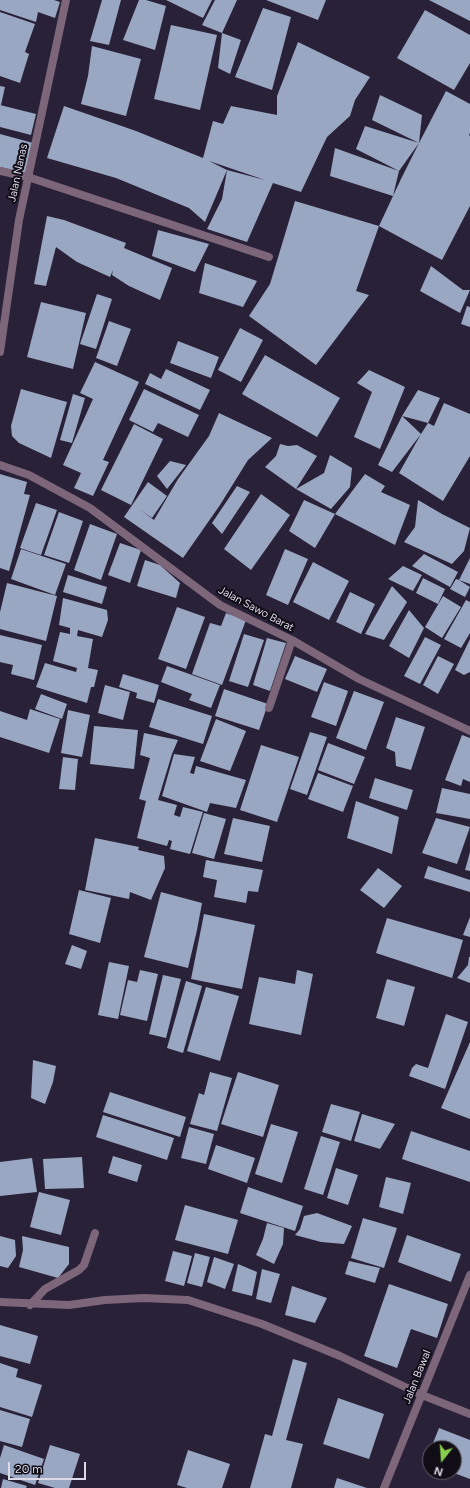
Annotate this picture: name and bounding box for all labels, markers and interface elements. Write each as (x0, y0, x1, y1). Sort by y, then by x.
street label: Jalan Nanas (5, 143, 31, 203)
street label: Jalan Sawo Barat (216, 583, 296, 635)
street label: Jalan Bawal (400, 1348, 434, 1406)
north arrow (422, 1440, 462, 1480)
scale bar (10, 1454, 88, 1480)
text: 20 m (15, 1462, 43, 1476)
text: N (433, 1464, 445, 1478)

